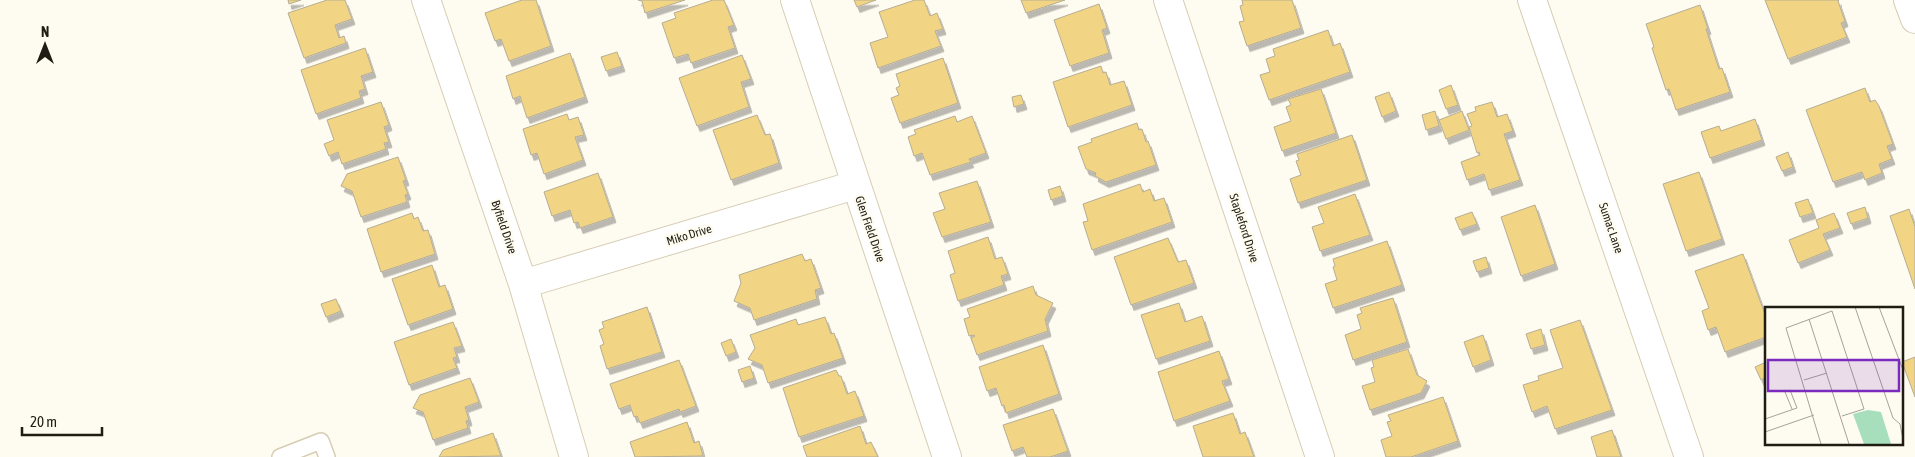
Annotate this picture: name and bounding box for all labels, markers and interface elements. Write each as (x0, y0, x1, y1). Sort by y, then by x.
north arrow (20, 20, 70, 70)
text: N (41, 24, 49, 40)
street label: Stapleford Drive (1226, 192, 1262, 264)
street label: Glen Field Drive (852, 194, 888, 264)
street label: Byfield Drive (488, 198, 520, 256)
street label: Sumac Lane (1596, 201, 1626, 255)
street label: Miko Drive (665, 222, 713, 248)
inset map (1765, 307, 1902, 444)
scale bar (22, 404, 102, 436)
text: 20 m (30, 413, 57, 430)

